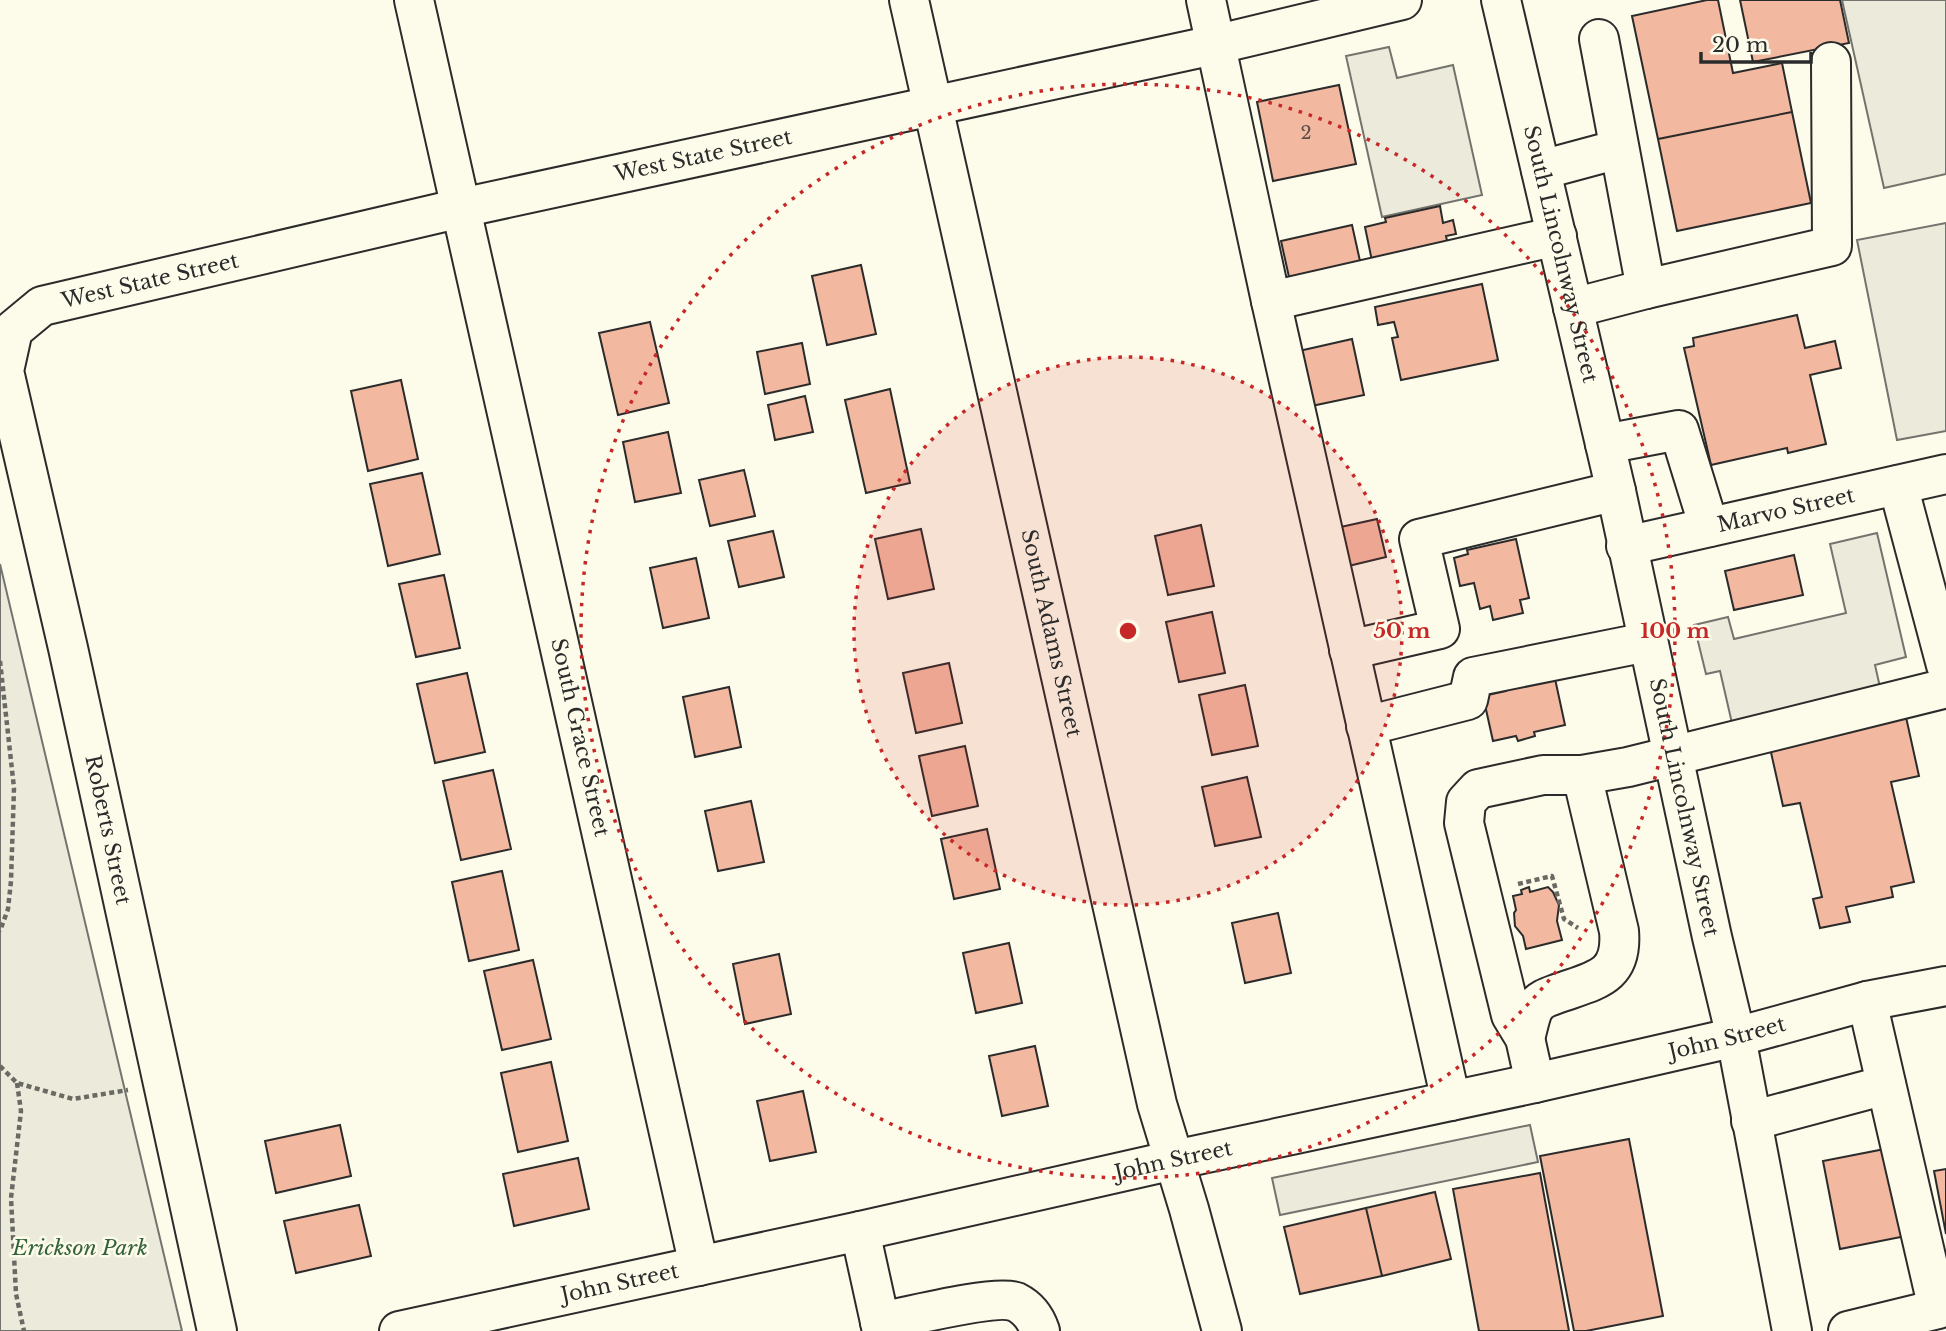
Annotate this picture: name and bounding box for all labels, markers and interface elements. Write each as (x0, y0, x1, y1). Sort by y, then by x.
scale bar (1701, 21, 1811, 65)
text: 20 m (1712, 32, 1769, 58)
house number: 2 (1300, 122, 1312, 144)
street label: South Lincolnway Street (1518, 123, 1603, 385)
street label: West State Street (611, 124, 794, 188)
street label: West State Street (58, 247, 241, 314)
street label: Marvo Street (1715, 482, 1857, 538)
street label: South Adams Street (1015, 527, 1087, 740)
text: 50 m (1373, 618, 1431, 644)
text: 100 m (1640, 618, 1710, 644)
centre of rings (1116, 619, 1140, 643)
street label: South Grace Street (545, 636, 615, 839)
street label: South Lincolnway Street (1644, 676, 1725, 939)
street label: Roberts Street (79, 753, 137, 907)
street label: John Street (1663, 1011, 1789, 1066)
street label: John Street (1109, 1135, 1235, 1187)
park label: Erickson Park (11, 1235, 148, 1261)
street label: John Street (556, 1258, 681, 1309)

